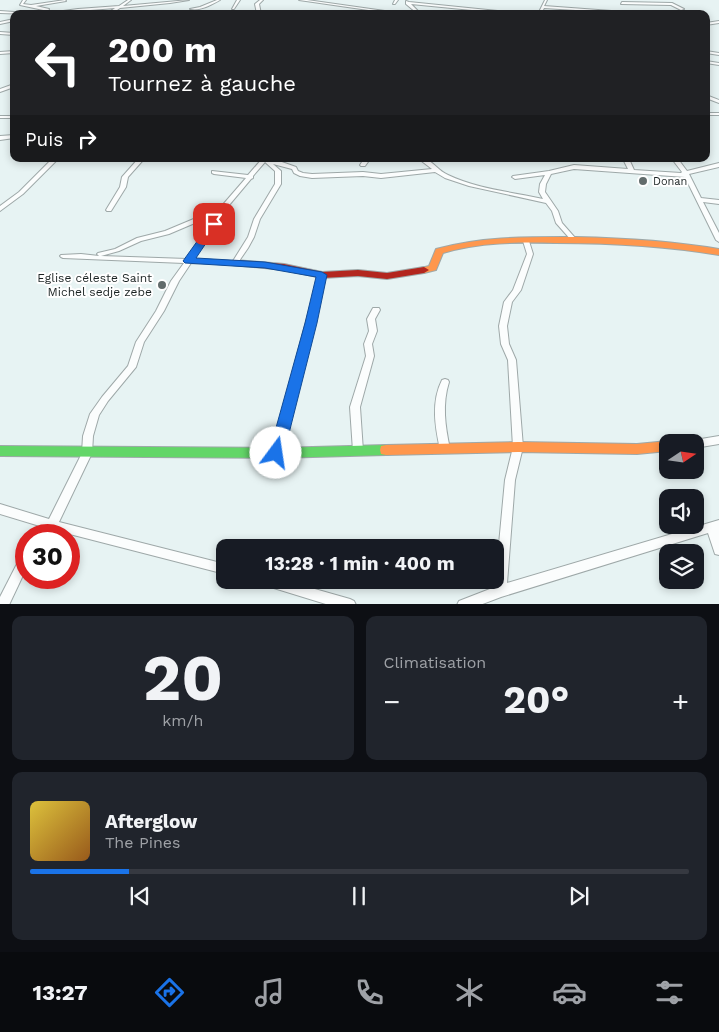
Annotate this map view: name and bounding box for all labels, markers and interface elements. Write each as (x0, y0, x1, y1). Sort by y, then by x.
text: 200 m (108, 29, 217, 71)
icon: left (25, 30, 90, 95)
text: Tournez à gauche (108, 71, 296, 96)
icon: right (73, 125, 101, 153)
text: Puis (25, 128, 63, 151)
marker: Donan (637, 175, 649, 187)
place label: Donan (653, 175, 687, 188)
pin (193, 203, 235, 245)
icon: arrive (200, 210, 228, 238)
place label: Eglise céleste Saint Michel sedje zebe (37, 271, 152, 299)
marker: Eglise céleste Saint Michel sedje zebe (156, 279, 168, 291)
position arrow (249, 426, 301, 478)
north arrow (659, 434, 704, 479)
map controls (659, 434, 704, 589)
button: sound (659, 489, 704, 534)
speed limit sign: 30 (15, 524, 80, 589)
button: layers (659, 544, 704, 589)
text: 13:28 · 1 min · 400 m (265, 552, 455, 575)
text: 20 (142, 640, 223, 716)
text: Climatisation (384, 653, 486, 672)
text: 20° (503, 678, 569, 722)
text: − (384, 685, 400, 718)
text: + (672, 685, 689, 718)
text: km/h (162, 711, 203, 730)
text: Afterglow (105, 810, 197, 833)
text: The Pines (105, 833, 181, 852)
icon: previous (126, 882, 154, 910)
icon: pause (345, 882, 373, 910)
icon: next (565, 882, 593, 910)
icon: directions (152, 975, 187, 1010)
icon: music (252, 975, 287, 1010)
icon: phone (352, 975, 387, 1010)
icon: climate (452, 975, 487, 1010)
icon: car (552, 975, 587, 1010)
icon: filters (652, 975, 687, 1010)
text: 13:27 (32, 980, 88, 1005)

